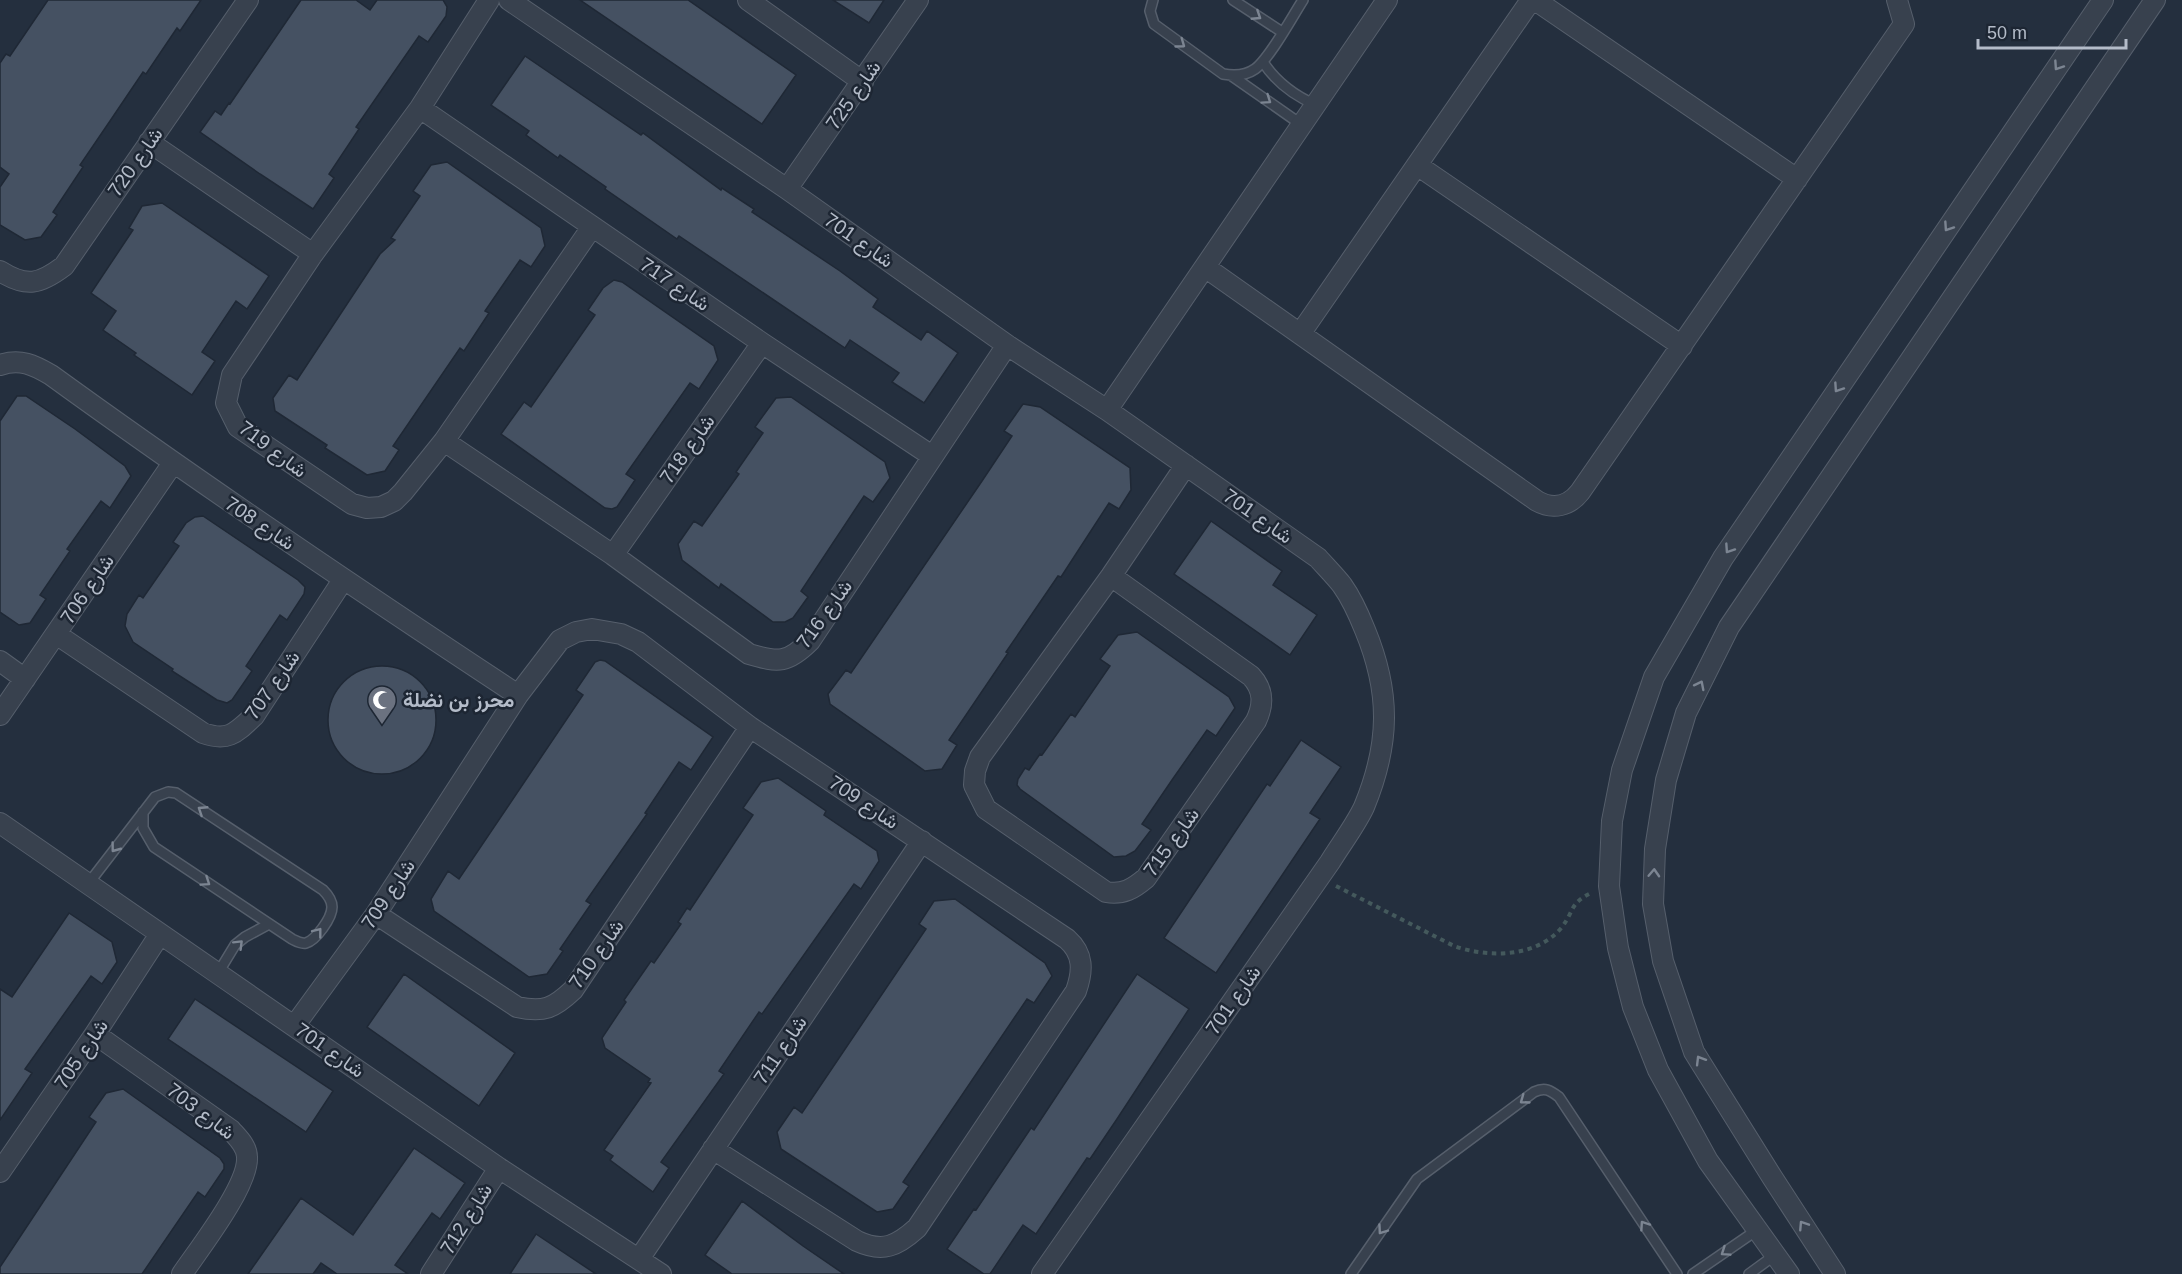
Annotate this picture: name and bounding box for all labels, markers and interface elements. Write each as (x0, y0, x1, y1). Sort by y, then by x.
one-way arrow (1251, 9, 1262, 20)
scale bar (1978, 12, 2126, 50)
text: 50 m (1987, 23, 2027, 43)
one-way arrow (1175, 36, 1186, 47)
street label: شارع 725 (821, 56, 887, 135)
one-way arrow (2054, 59, 2065, 70)
one-way arrow (1260, 93, 1271, 104)
street label: شارع 720 (103, 123, 169, 202)
street label: شارع 701 (819, 208, 898, 274)
one-way arrow (1944, 220, 1955, 231)
street label: شارع 717 (634, 253, 714, 318)
one-way arrow (1834, 381, 1845, 392)
street label: شارع 718 (655, 410, 721, 489)
street label: شارع 719 (233, 416, 311, 484)
street label: شارع 701 (1218, 484, 1297, 550)
street label: شارع 708 (219, 492, 299, 557)
one-way arrow (1724, 543, 1736, 553)
street label: شارع 706 (56, 550, 121, 630)
street label: شارع 716 (792, 576, 859, 654)
street label: شارع 707 (240, 646, 306, 725)
one-way arrow (1693, 680, 1704, 691)
mosque icon: محرز بن نضلة (366, 684, 398, 726)
place label: محرز بن نضلة (403, 689, 514, 713)
street label: شارع 709 (823, 771, 903, 836)
street label: شارع 715 (1139, 804, 1206, 882)
one-way arrow (197, 806, 208, 817)
one-way arrow (112, 841, 123, 852)
street label: شارع 709 (357, 855, 422, 935)
one-way arrow (1648, 868, 1661, 877)
one-way arrow (199, 875, 210, 886)
street label: شارع 710 (564, 915, 630, 994)
one-way arrow (310, 928, 321, 939)
one-way arrow (232, 940, 243, 950)
street label: شارع 701 (1201, 961, 1267, 1040)
street label: شارع 711 (749, 1012, 813, 1090)
street label: شارع 705 (50, 1015, 115, 1095)
street label: شارع 701 (290, 1018, 369, 1084)
one-way arrow (1695, 1056, 1707, 1066)
street label: شارع 703 (161, 1078, 239, 1146)
one-way arrow (1520, 1092, 1531, 1103)
street label: شارع 712 (436, 1180, 499, 1260)
one-way arrow (1640, 1221, 1651, 1232)
one-way arrow (1799, 1221, 1811, 1231)
one-way arrow (1378, 1223, 1389, 1234)
one-way arrow (1721, 1245, 1732, 1256)

